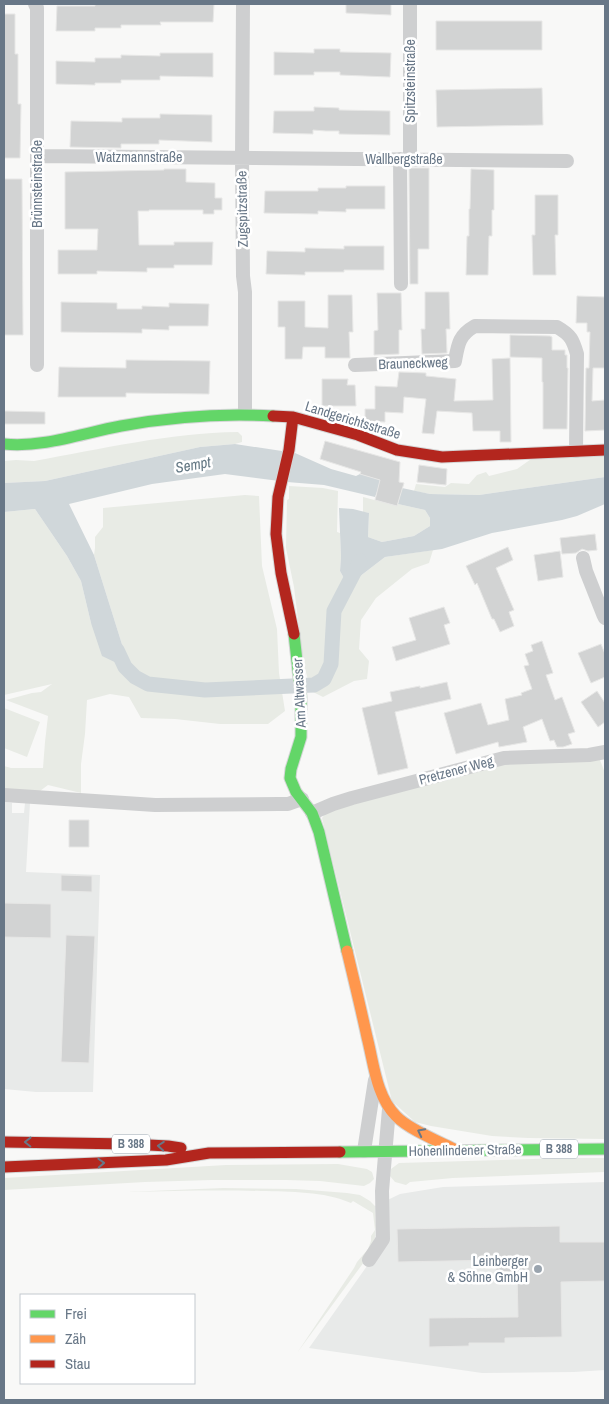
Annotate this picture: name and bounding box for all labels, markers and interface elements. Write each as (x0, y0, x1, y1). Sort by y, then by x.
street label: Spitzsteinstraße (401, 39, 419, 123)
street label: Brünnsteinstraße (28, 140, 46, 228)
street label: Watzmannstraße (96, 148, 182, 166)
street label: Wallbergstraße (365, 150, 443, 168)
street label: Zugspitzstraße (232, 171, 252, 247)
street label: Brauneckweg (378, 353, 449, 373)
street label: Landgerichtsstraße (303, 397, 403, 443)
water label: Sempt (174, 451, 213, 478)
street label: Am Altwasser (288, 658, 310, 729)
street label: Pretzener Weg (417, 751, 496, 789)
one-way arrow (417, 1128, 426, 1138)
road number: B 388 (112, 1134, 150, 1154)
one-way arrow (24, 1137, 32, 1147)
one-way arrow (156, 1140, 164, 1151)
street label: Hohenlindener Straße (408, 1140, 522, 1160)
road number: B 388 (540, 1140, 578, 1158)
one-way arrow (98, 1158, 105, 1168)
place label: Leinberger & Söhne GmbH (448, 1252, 528, 1286)
marker: Leinberger & Söhne GmbH (532, 1263, 544, 1275)
legend (20, 1294, 195, 1384)
text: Frei (65, 1303, 87, 1324)
text: Zäh (65, 1328, 86, 1349)
text: Stau (65, 1353, 90, 1374)

